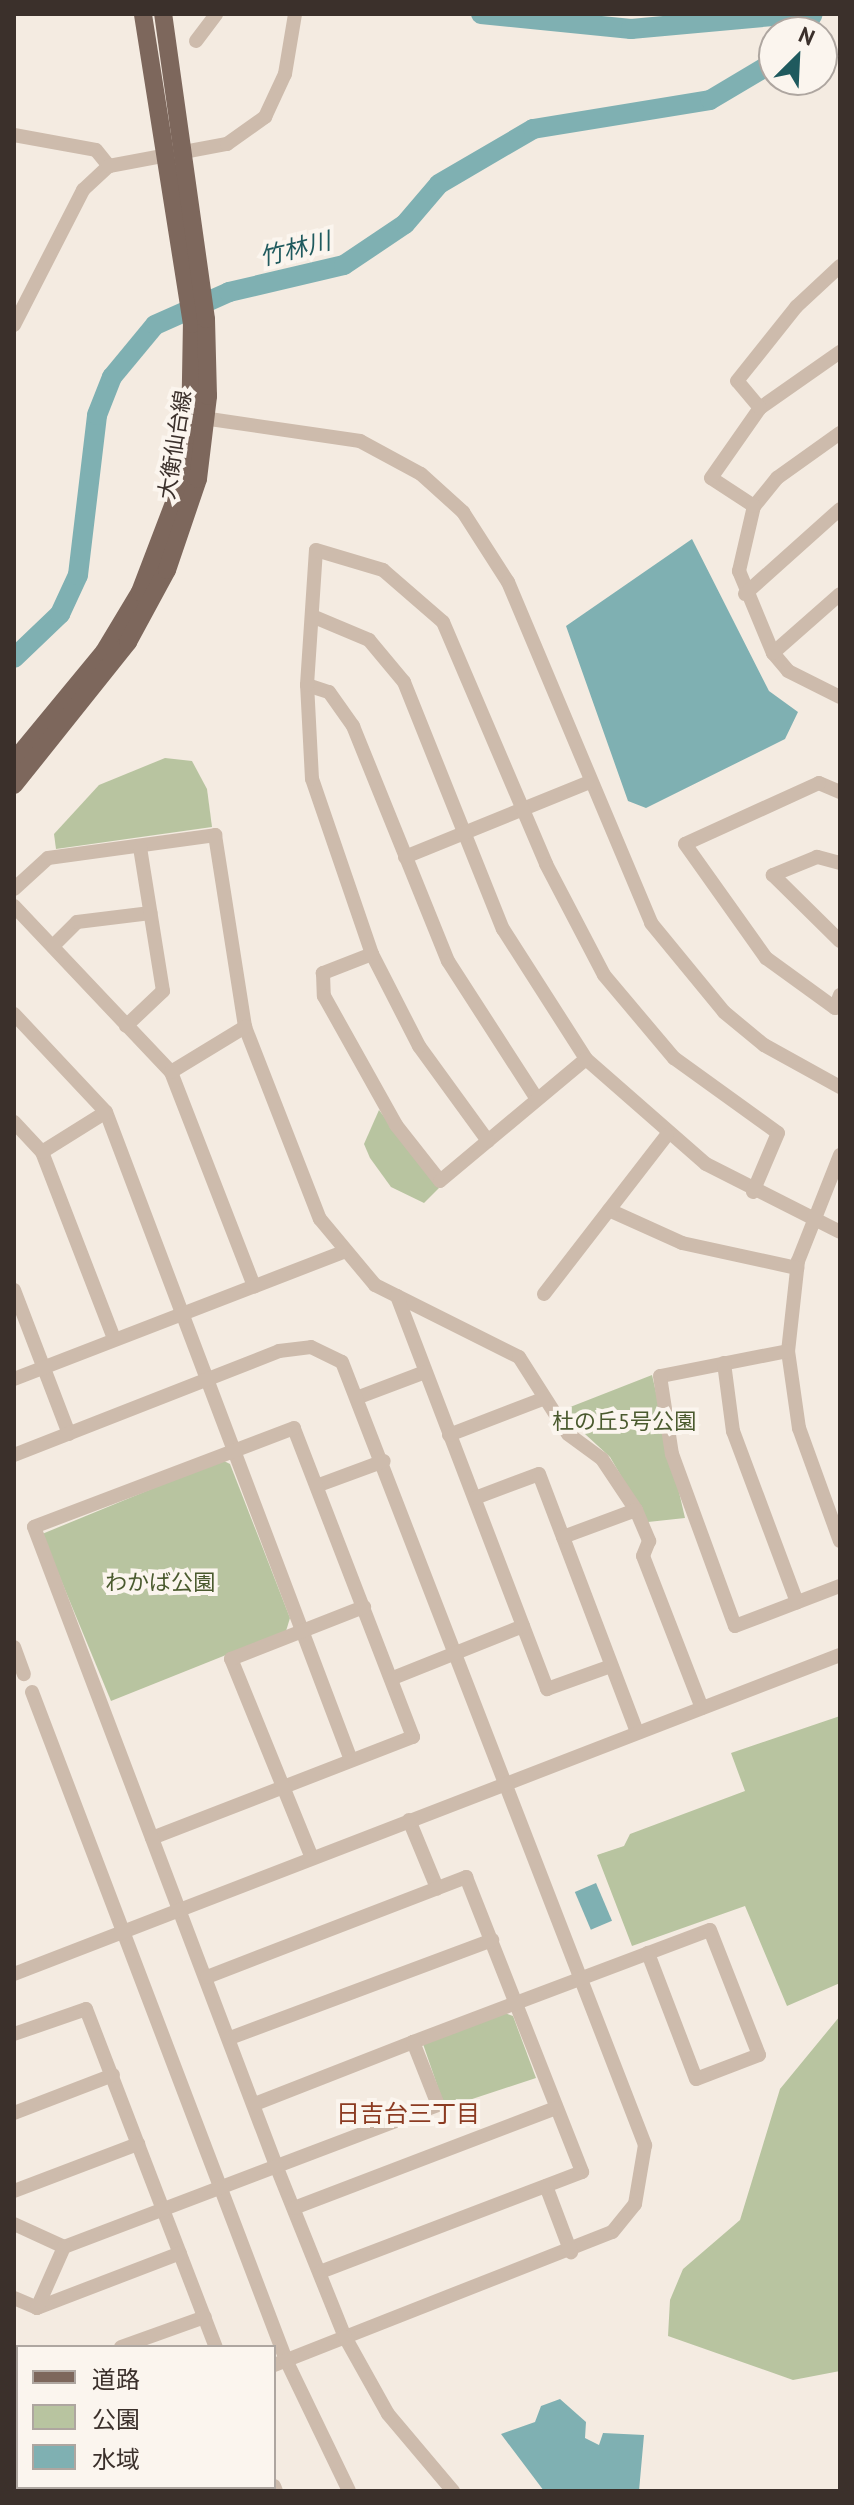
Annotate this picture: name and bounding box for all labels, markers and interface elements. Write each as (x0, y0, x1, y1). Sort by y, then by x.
north arrow (758, 16, 838, 96)
text: N (795, 20, 819, 52)
water label: 竹林川 (257, 226, 333, 272)
street label: 大衡仙台線 (153, 389, 197, 501)
park label: 杜の丘5号公園 (552, 1409, 696, 1435)
park label: わかば公園 (105, 1570, 215, 1596)
district label: 日吉台三丁目 (336, 2100, 480, 2128)
legend (16, 2345, 276, 2489)
text: 道路 (92, 2364, 140, 2395)
text: 公園 (92, 2404, 140, 2435)
text: 水域 (92, 2444, 140, 2475)

